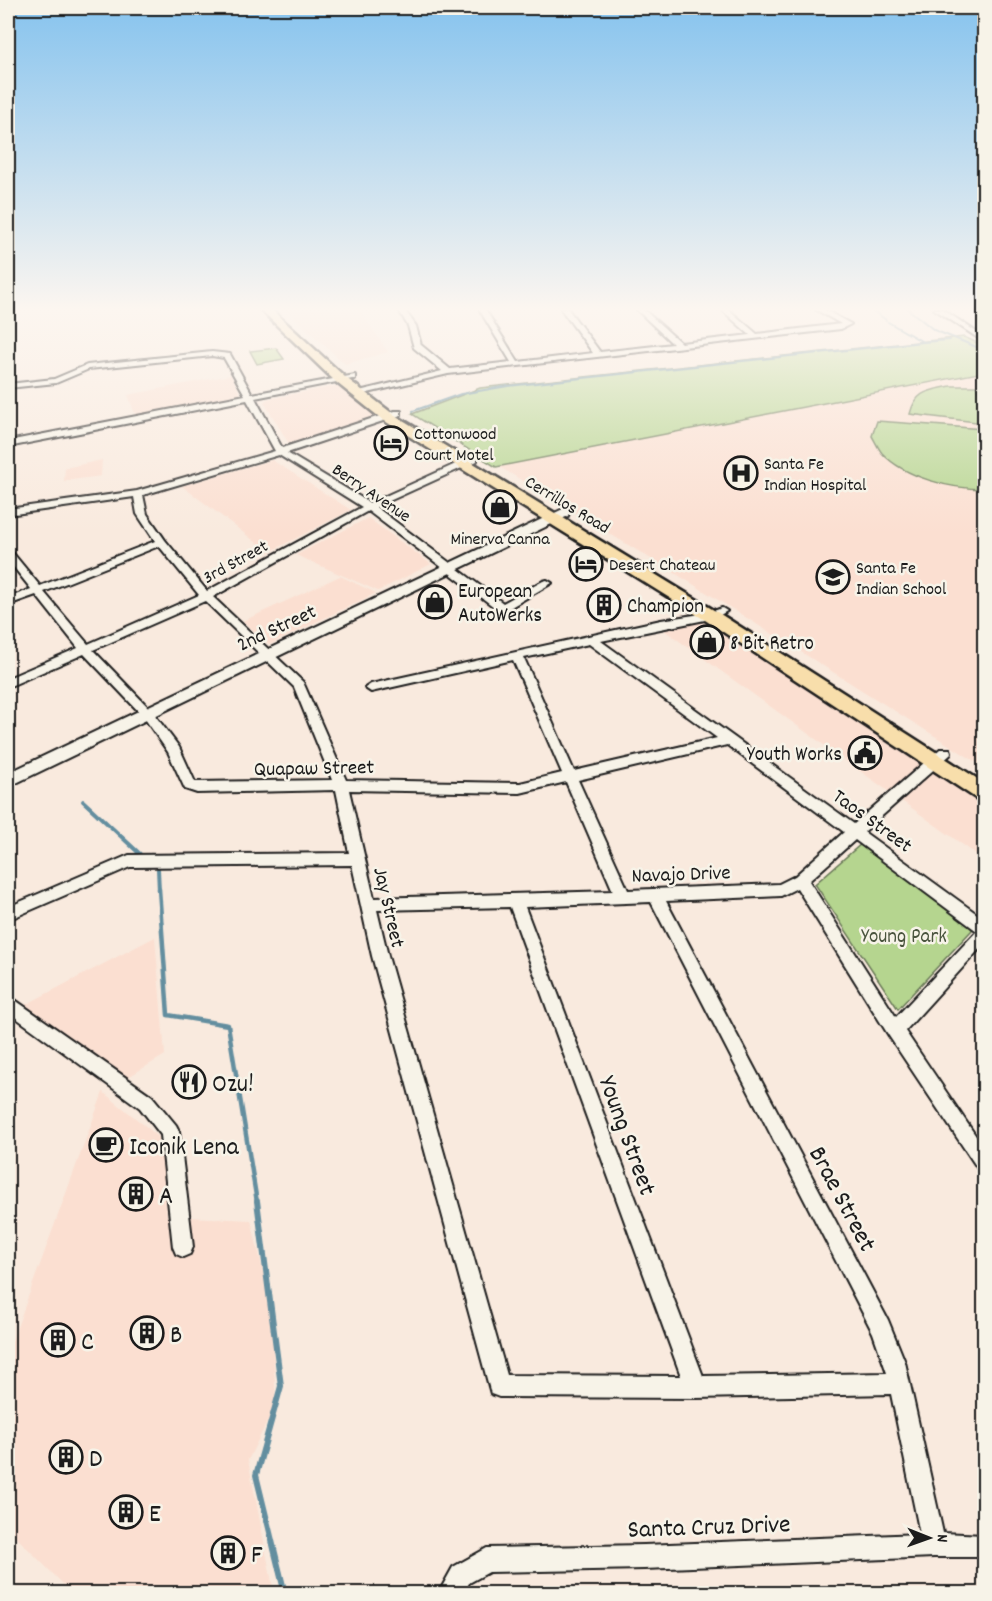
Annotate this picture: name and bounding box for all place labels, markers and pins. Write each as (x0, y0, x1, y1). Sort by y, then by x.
place label: Cottonwood Court Motel (414, 423, 497, 469)
hotel icon: Cottonwood Court Motel (373, 425, 409, 461)
place label: Santa Fe Indian Hospital (764, 453, 867, 499)
hospital icon: Santa Fe Indian Hospital (723, 455, 759, 491)
shop icon: Minerva Canna (482, 489, 518, 525)
place label: Minerva Canna (450, 528, 550, 553)
hotel icon: Desert Chateau (568, 546, 604, 582)
place label: Desert Chateau (609, 554, 716, 579)
place label: Santa Fe Indian School (856, 557, 947, 603)
school or university icon: Santa Fe Indian School (815, 559, 851, 595)
place label: European AutoWerks (458, 578, 542, 632)
shop icon: European AutoWerks (417, 584, 453, 620)
building icon: Champion (586, 587, 622, 623)
place label: Champion (627, 593, 704, 623)
shop icon: 8 Bit Retro (689, 624, 725, 660)
place label: 8 Bit Retro (730, 630, 814, 660)
public building icon: Youth Works (847, 735, 883, 771)
place label: Youth Works (747, 741, 842, 771)
restaurant icon: Ozu! (171, 1064, 207, 1100)
place label: Ozu! (212, 1067, 254, 1104)
cafe icon: Iconik Lena (88, 1127, 124, 1163)
place label: Iconik Lena (129, 1130, 240, 1167)
building icon: A (118, 1176, 154, 1212)
place label: A (159, 1179, 173, 1216)
building icon: B (129, 1315, 165, 1351)
place label: B (170, 1318, 182, 1355)
building icon: C (40, 1322, 76, 1358)
place label: C (81, 1325, 94, 1362)
building icon: D (48, 1439, 84, 1475)
place label: D (89, 1442, 102, 1479)
building icon: E (108, 1494, 144, 1530)
place label: E (149, 1497, 161, 1534)
building icon: F (210, 1535, 246, 1571)
place label: F (251, 1538, 263, 1575)

